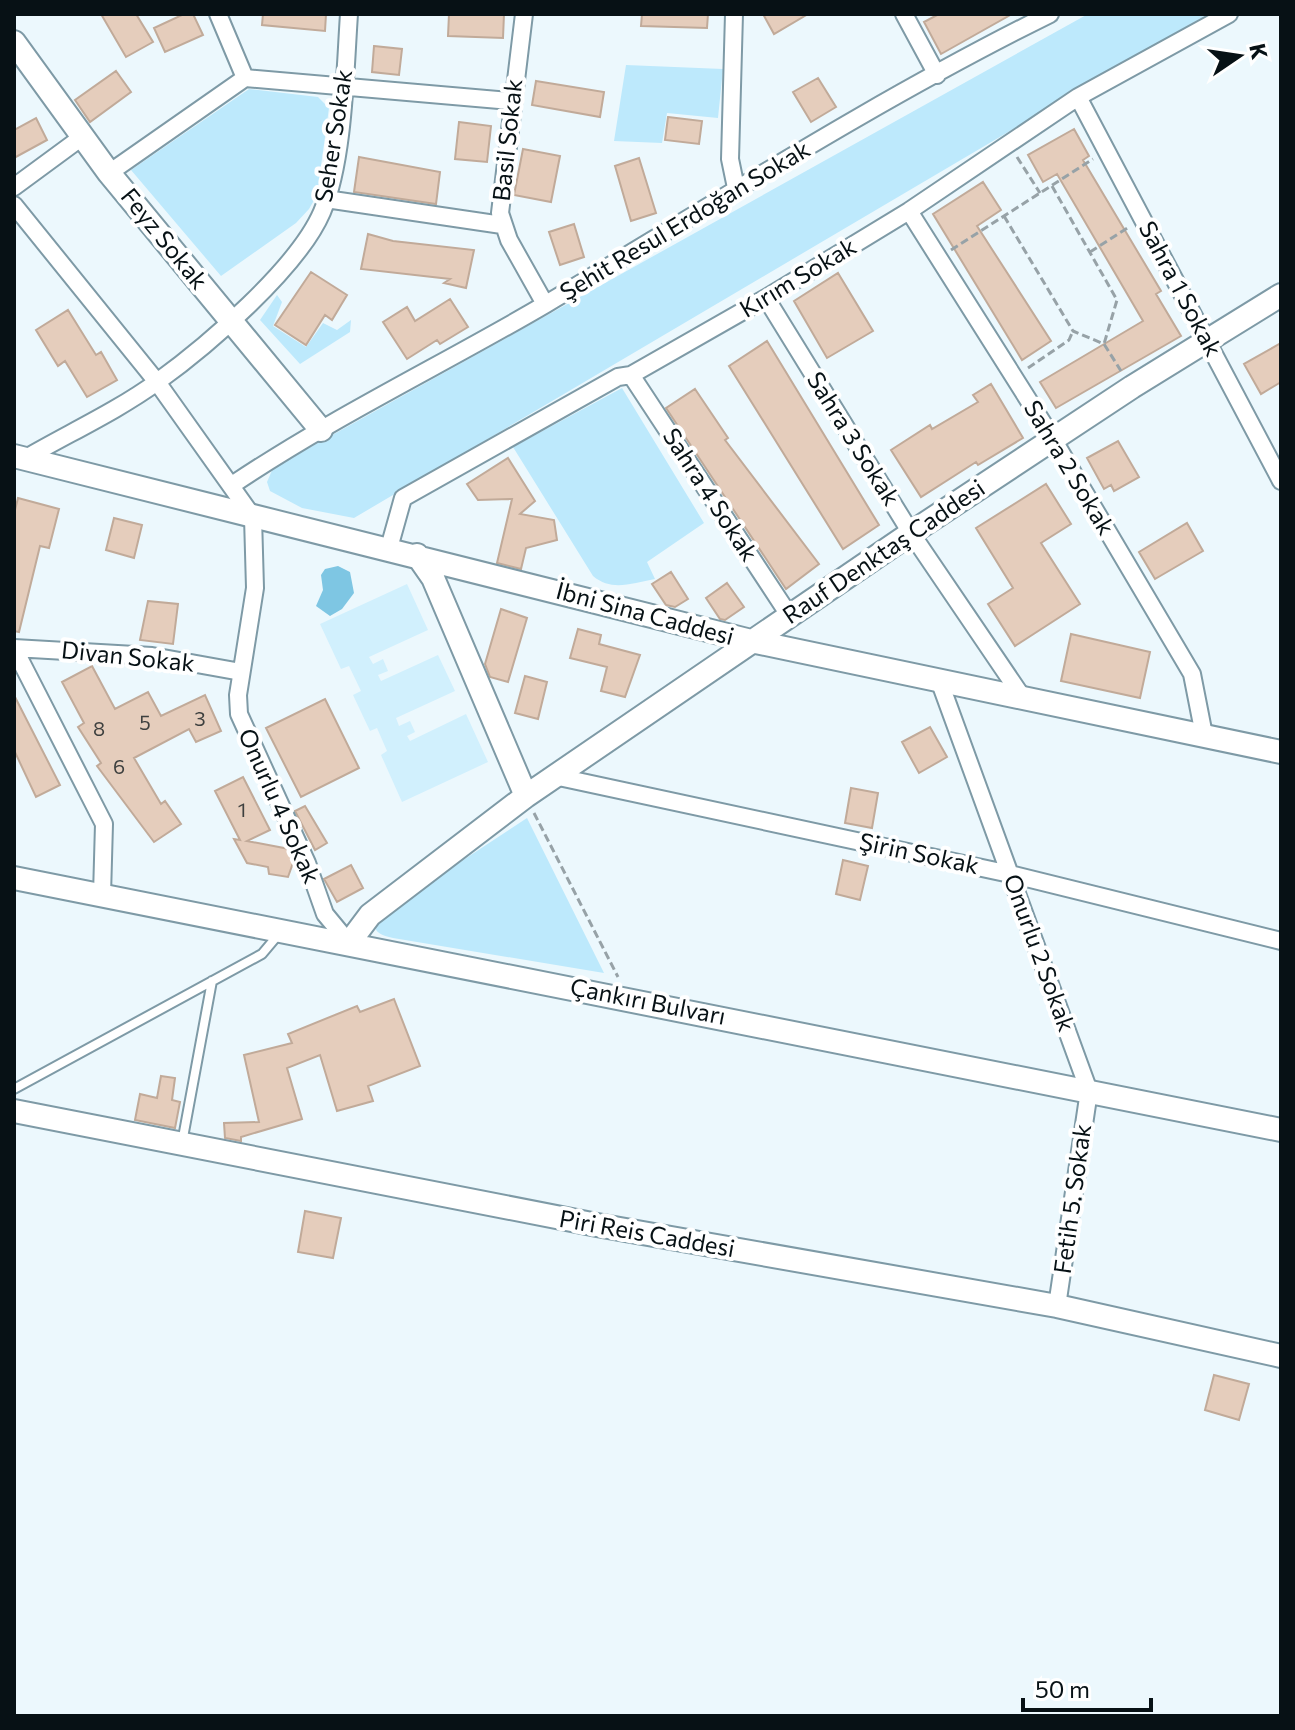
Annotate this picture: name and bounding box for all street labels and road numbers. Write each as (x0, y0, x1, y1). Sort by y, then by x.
street label: Seher Sokak (308, 67, 357, 204)
street label: Basil Sokak (486, 77, 527, 202)
street label: Şehit Resul Erdoğan Sokak (554, 134, 814, 306)
street label: Feyz Sokak (116, 182, 215, 294)
street label: Sahra 1 Sokak (1134, 216, 1229, 361)
street label: Kırım Sokak (734, 231, 861, 323)
street label: Sahra 3 Sokak (802, 366, 907, 510)
street label: Sahra 2 Sokak (1019, 395, 1122, 540)
street label: Sahra 4 Sokak (657, 422, 765, 566)
street label: Rauf Denktaş Caddesi (777, 472, 990, 629)
street label: İbni Sina Caddesi (553, 575, 738, 650)
street label: Divan Sokak (60, 634, 196, 677)
street label: Onurlu 4 Sokak (233, 723, 327, 887)
street label: Şirin Sokak (857, 826, 982, 879)
street label: Onurlu 2 Sokak (999, 870, 1082, 1035)
street label: Çankırı Bulvarı (568, 971, 728, 1030)
street label: Fetih 5. Sokak (1047, 1122, 1096, 1275)
street label: Piri Reis Caddesi (557, 1203, 737, 1262)

